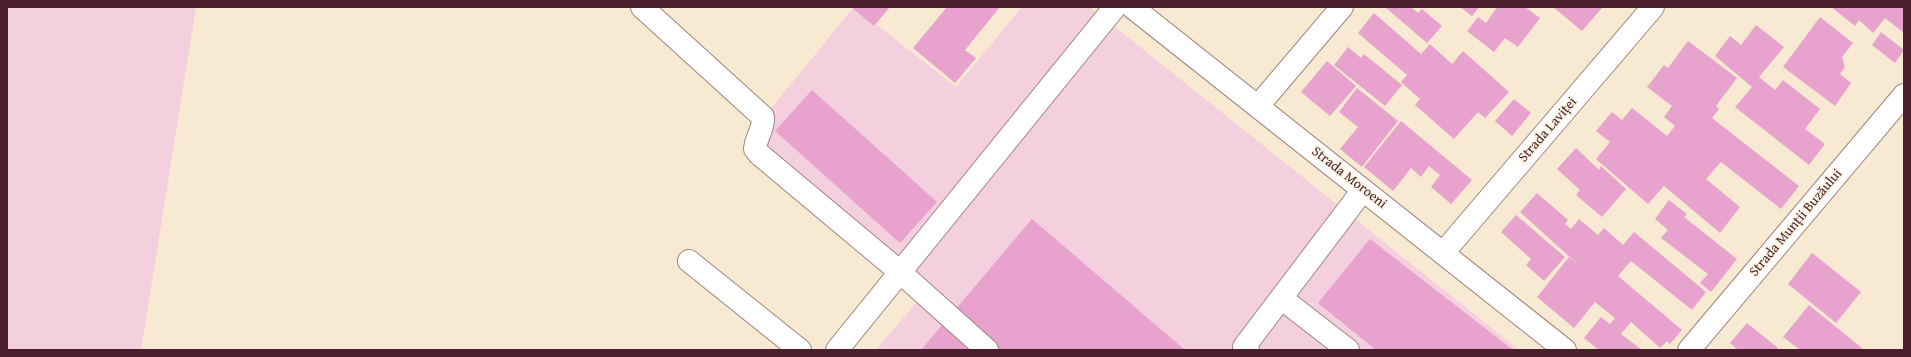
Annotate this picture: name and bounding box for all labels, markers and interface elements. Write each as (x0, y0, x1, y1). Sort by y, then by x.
street label: Strada Laviței (1515, 94, 1581, 166)
street label: Strada Moroeni (1308, 143, 1390, 213)
street label: Strada Munții Buzăului (1746, 166, 1846, 280)

